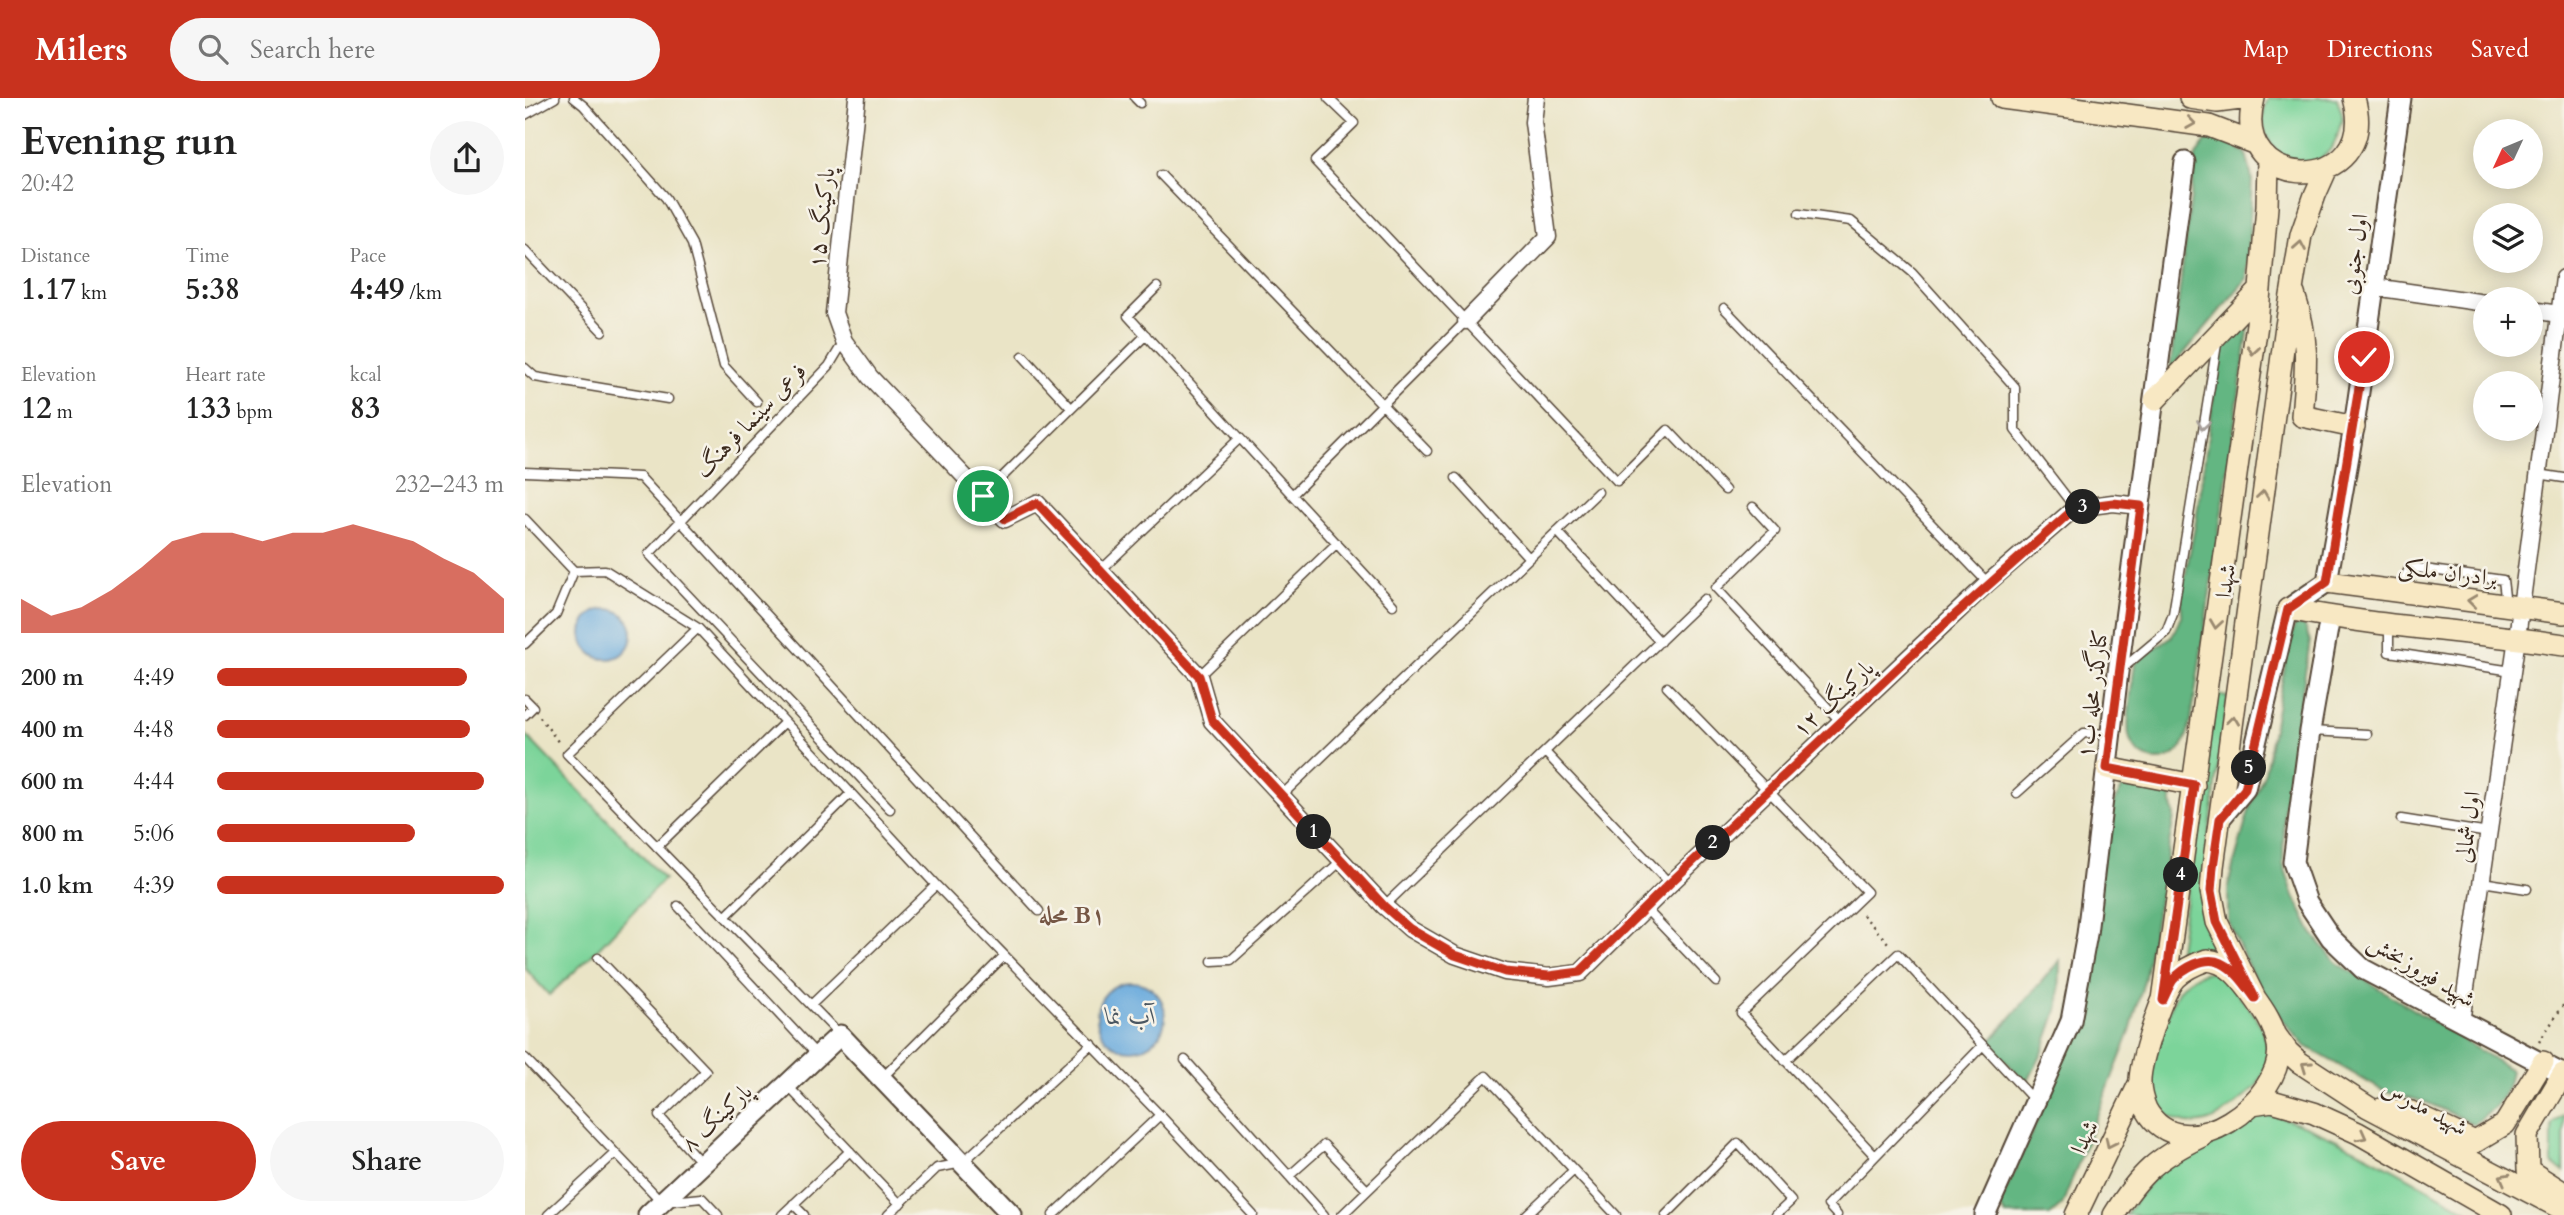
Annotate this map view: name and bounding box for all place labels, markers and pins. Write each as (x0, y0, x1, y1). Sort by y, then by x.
pin (2334, 327, 2394, 387)
pin (953, 466, 1013, 526)
pin: 3 (2065, 490, 2101, 524)
pin: 5 (2231, 750, 2267, 786)
pin: 1 (1297, 814, 1331, 850)
pin: 2 (1695, 826, 1731, 860)
pin: 4 (2163, 858, 2199, 892)

